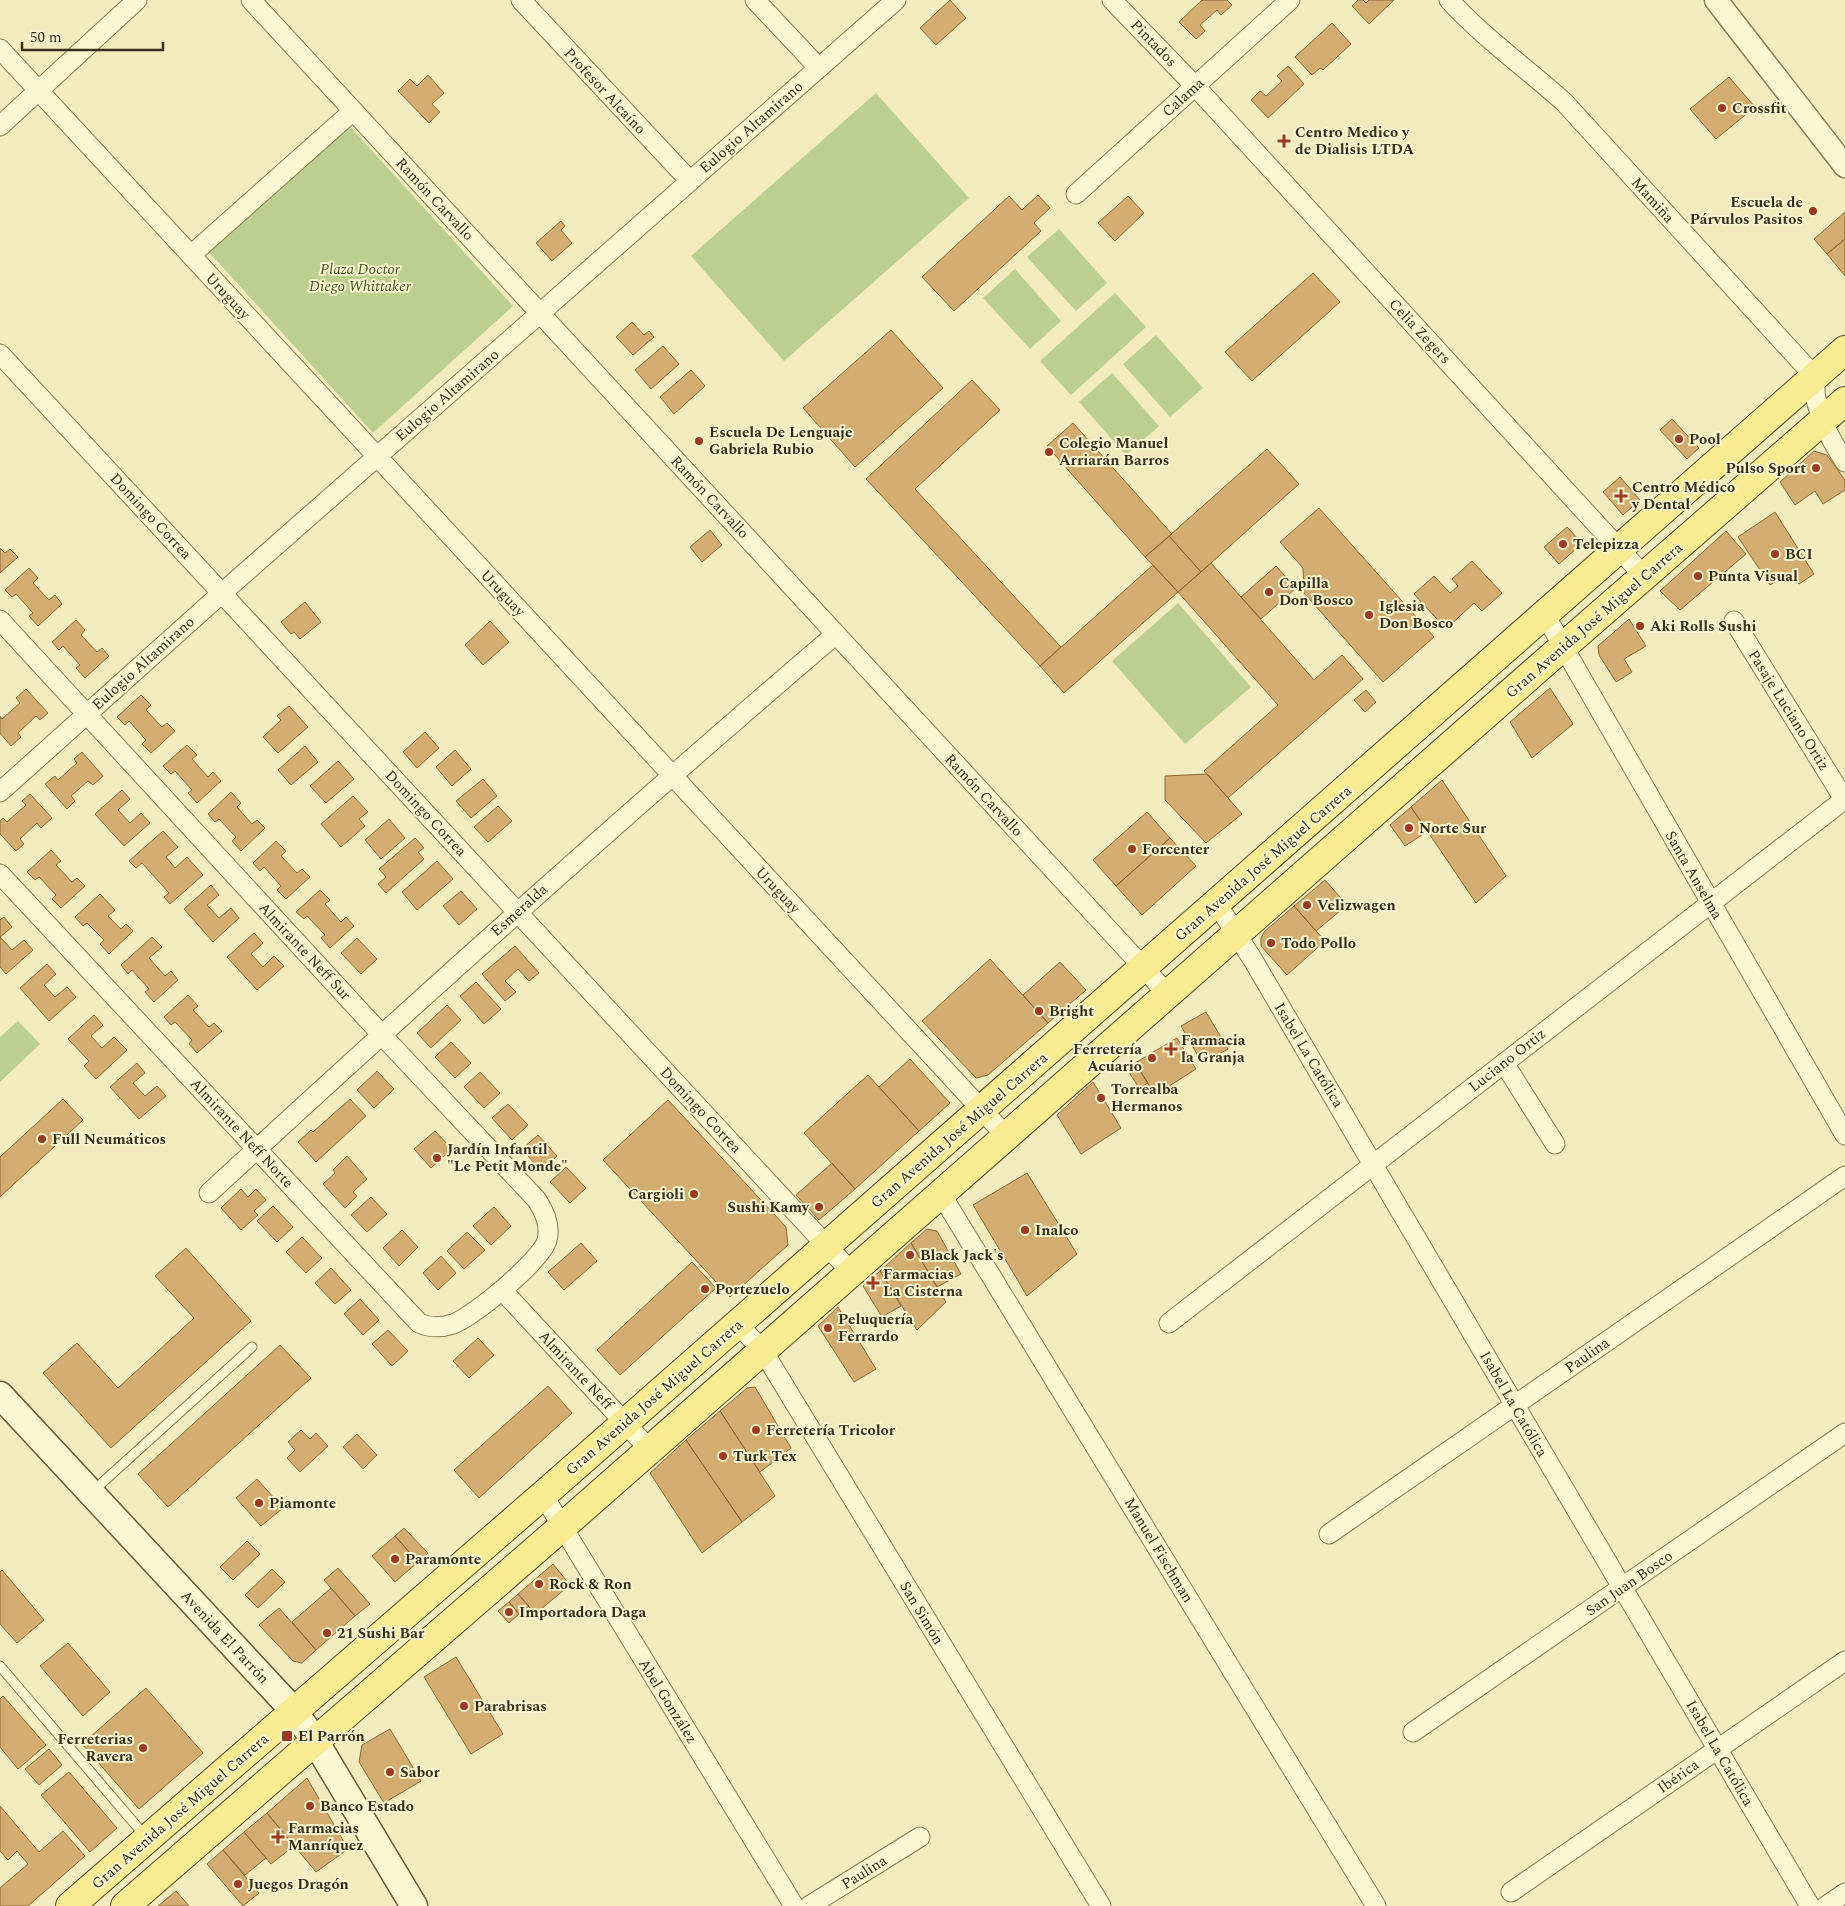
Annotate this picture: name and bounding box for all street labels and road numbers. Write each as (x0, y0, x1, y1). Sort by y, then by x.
street label: Pintados (1125, 14, 1182, 72)
street label: Profesor Alcaíno (558, 43, 651, 140)
street label: Calama (1157, 72, 1210, 123)
street label: Eulogio Altamirano (694, 76, 808, 179)
street label: Ramón Carvallo (390, 153, 479, 246)
street label: Mamiña (1626, 172, 1680, 229)
street label: Uruguay (200, 268, 256, 326)
street label: Celia Zegers (1383, 293, 1456, 369)
street label: Eulogio Altamirano (390, 344, 504, 447)
street label: Ramón Carvallo (665, 451, 754, 544)
street label: Domingo Correa (104, 468, 197, 565)
street label: Gran Avenida José Miguel Carrera (1501, 536, 1689, 704)
street label: Uruguay (475, 565, 531, 623)
street label: Eulogio Altamirano (87, 611, 200, 716)
street label: Pasaje Luciano Ortiz (1742, 645, 1835, 775)
street label: Ramón Carvallo (939, 749, 1028, 842)
street label: Domingo Correa (379, 765, 472, 862)
street label: Gran Avenida José Miguel Carrera (1170, 779, 1358, 947)
street label: Santa Anselma (1659, 827, 1729, 924)
street label: Uruguay (750, 862, 806, 920)
street label: Esmeralda (486, 878, 554, 942)
street label: Almirante Neff Sur (253, 897, 356, 1006)
street label: Isabel La Católica (1268, 998, 1349, 1113)
street label: Luciano Ortiz (1464, 1023, 1551, 1098)
street label: Gran Avenida José Miguel Carrera (866, 1046, 1054, 1214)
street label: Domingo Correa (654, 1062, 747, 1159)
street label: Almirante Neff Norte (184, 1073, 299, 1194)
street label: Gran Avenida José Miguel Carrera (561, 1313, 749, 1481)
street label: Almirante Neff (533, 1326, 620, 1416)
street label: Paulina (1560, 1331, 1615, 1379)
street label: Isabel La Católica (1474, 1347, 1554, 1462)
street label: Manuel Fischman (1118, 1493, 1199, 1608)
street label: San Juan Bosco (1581, 1545, 1678, 1622)
street label: San Simón (894, 1577, 950, 1650)
street label: Avenida El Parrón (175, 1585, 275, 1690)
street label: Abel González (632, 1654, 703, 1748)
street label: Isabel La Católica (1680, 1696, 1760, 1811)
street label: Gran Avenida José Miguel Carrera (87, 1727, 275, 1895)
street label: Ibérica (1653, 1753, 1705, 1799)
street label: Paulina (837, 1849, 892, 1895)

